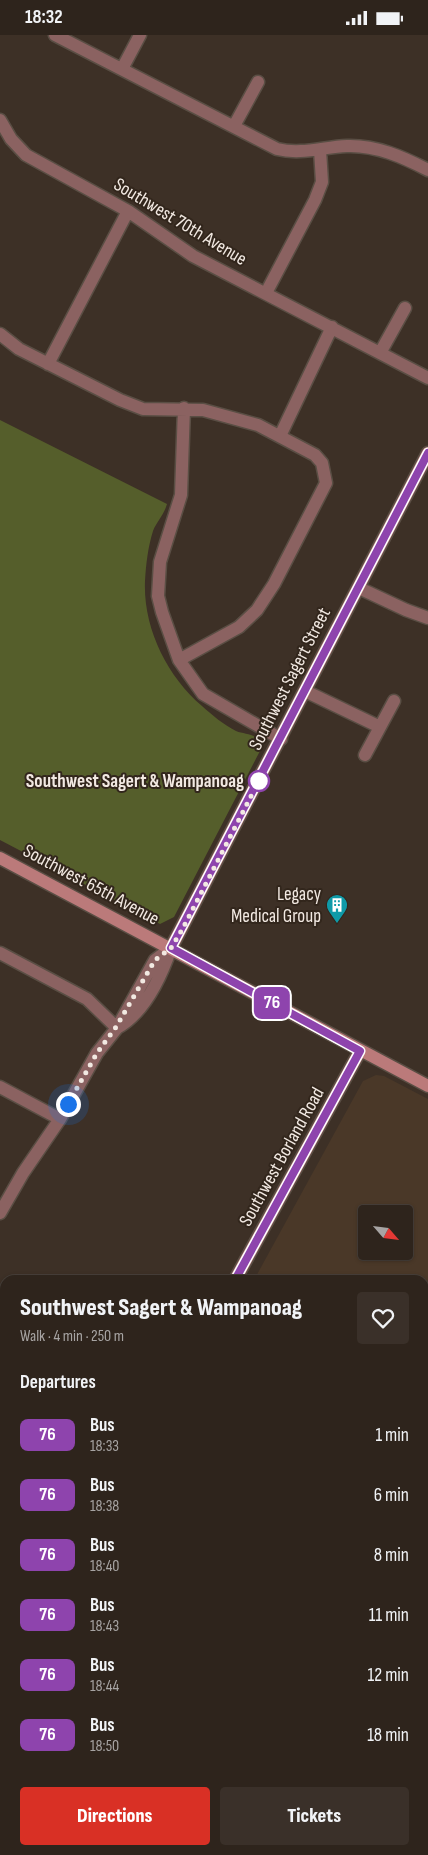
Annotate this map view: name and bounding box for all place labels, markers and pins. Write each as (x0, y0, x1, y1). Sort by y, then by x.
place label: Southwest Sagert & Wampanoag (26, 770, 244, 793)
marker: Southwest Sagert & Wampanoag (248, 770, 270, 792)
place label: Legacy Medical Group (231, 883, 322, 928)
building icon: Legacy Medical Group (325, 893, 349, 924)

